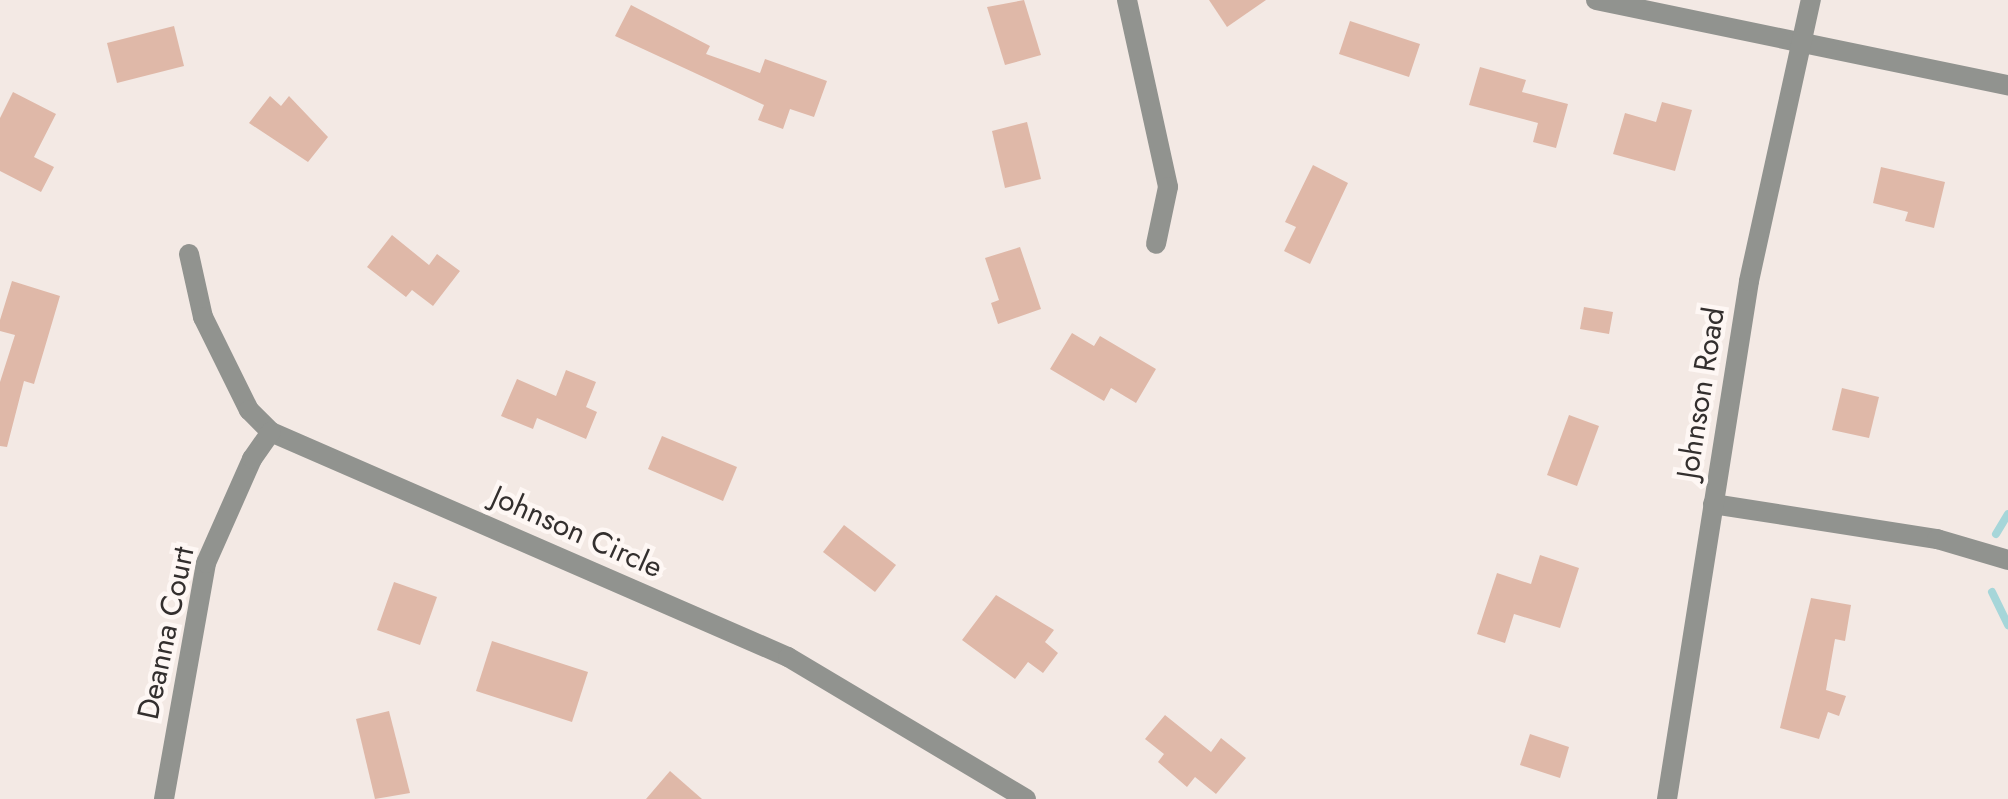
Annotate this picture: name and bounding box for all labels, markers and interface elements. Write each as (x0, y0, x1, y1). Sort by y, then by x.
street label: Johnson Road (1670, 305, 1732, 481)
street label: Johnson Circle (486, 478, 668, 586)
street label: Deanna Court (130, 543, 202, 723)

